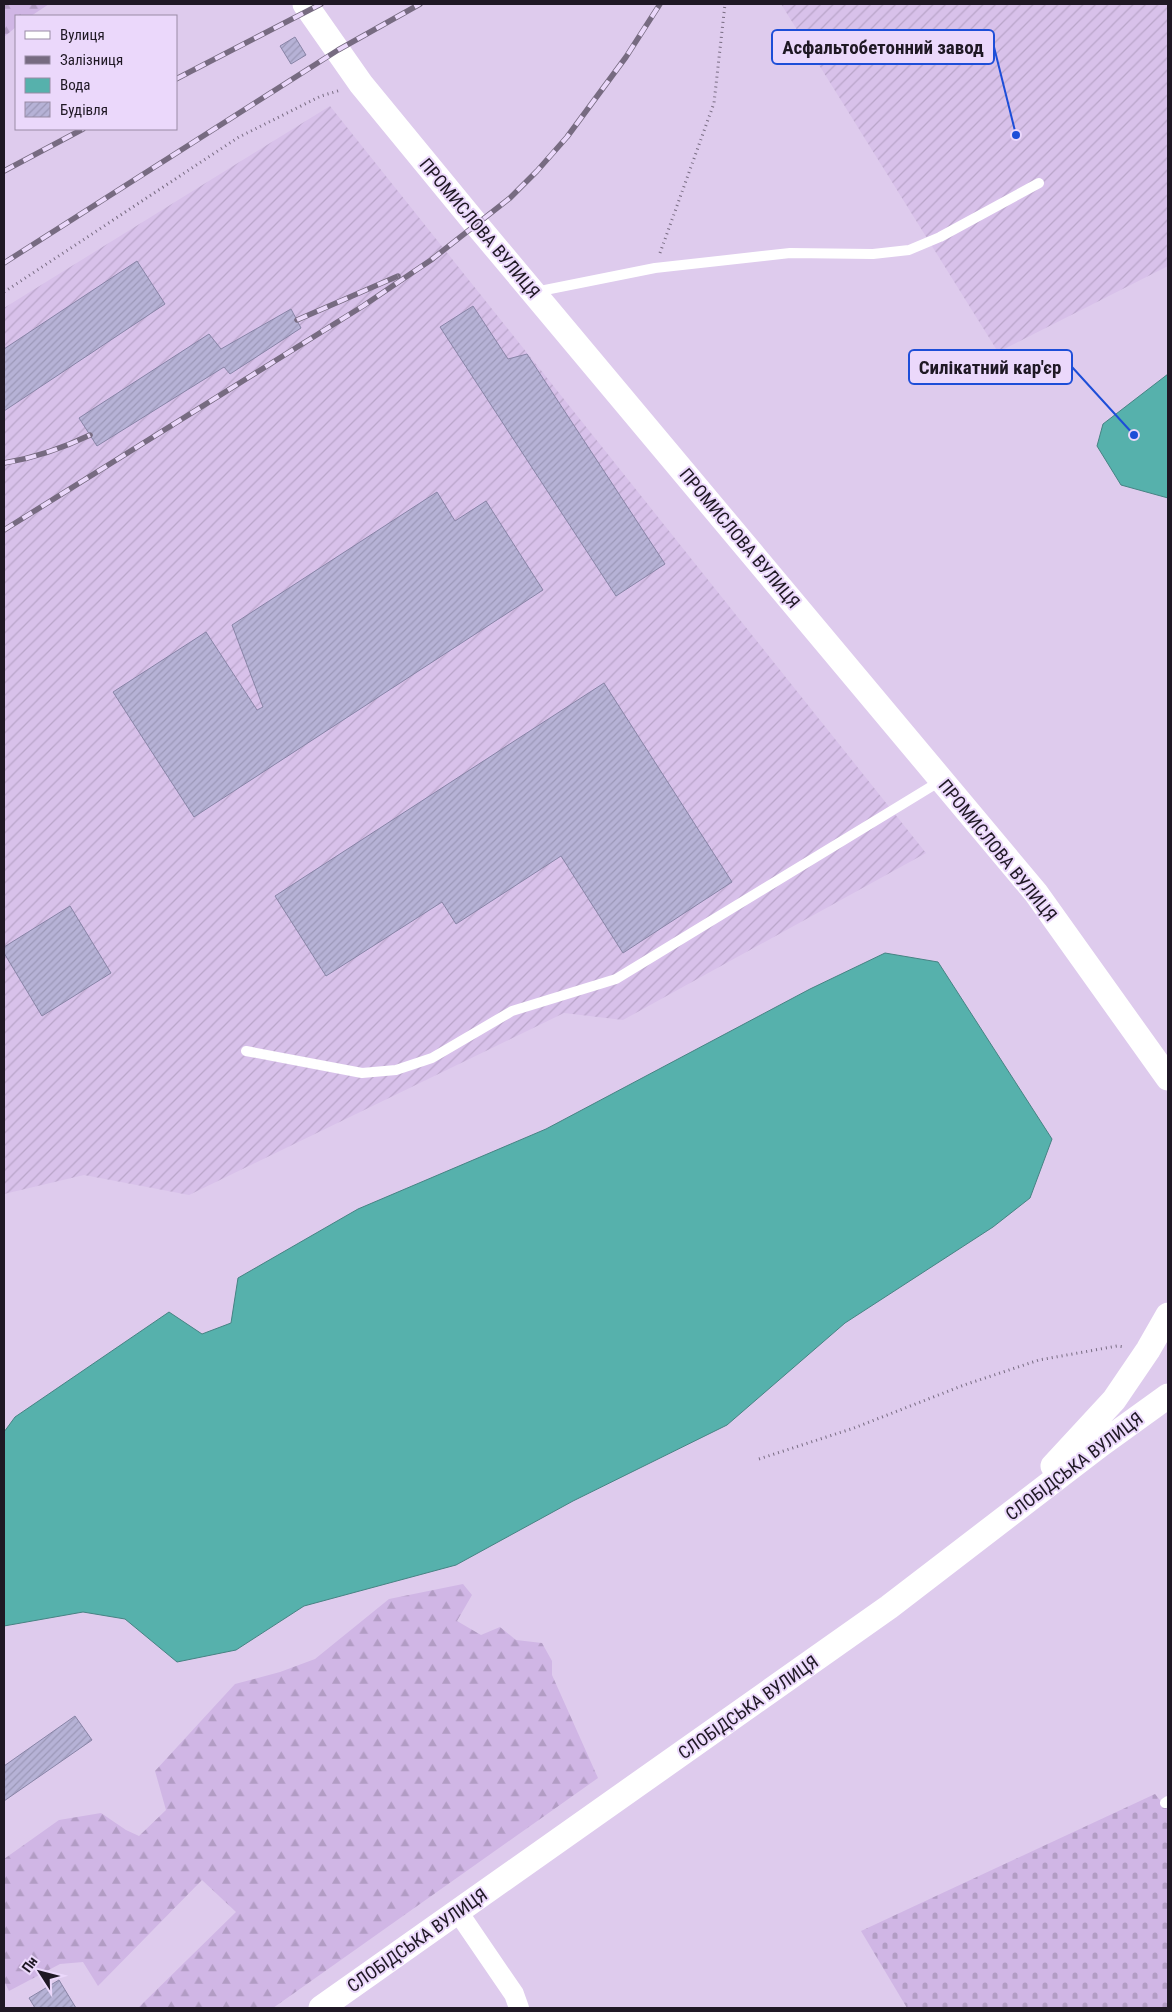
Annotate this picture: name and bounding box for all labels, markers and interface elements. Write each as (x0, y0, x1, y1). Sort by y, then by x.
legend (15, 15, 178, 130)
text: Вулиця (60, 26, 105, 44)
callout: Асфальтобетонний завод (772, 30, 994, 64)
text: Асфальтобетонний завод (782, 36, 984, 59)
text: Залізниця (60, 51, 123, 69)
text: Вода (60, 76, 90, 94)
text: Будівля (60, 101, 108, 119)
street label: ПРОМИСЛОВА ВУЛИЦЯ (415, 154, 545, 302)
callout: Силікатний кар'єр (909, 350, 1072, 384)
text: Силікатний кар'єр (919, 356, 1061, 379)
street label: ПРОМИСЛОВА ВУЛИЦЯ (675, 464, 805, 612)
street label: ПРОМИСЛОВА ВУЛИЦЯ (934, 775, 1062, 925)
street label: СЛОБІДСЬКА ВУЛИЦЯ (1001, 1408, 1147, 1524)
street label: СЛОБІДСЬКА ВУЛИЦЯ (674, 1651, 822, 1763)
street label: СЛОБІДСЬКА ВУЛИЦЯ (343, 1884, 491, 1996)
north arrow (15, 1947, 65, 1997)
text: Пн (18, 1953, 41, 1975)

